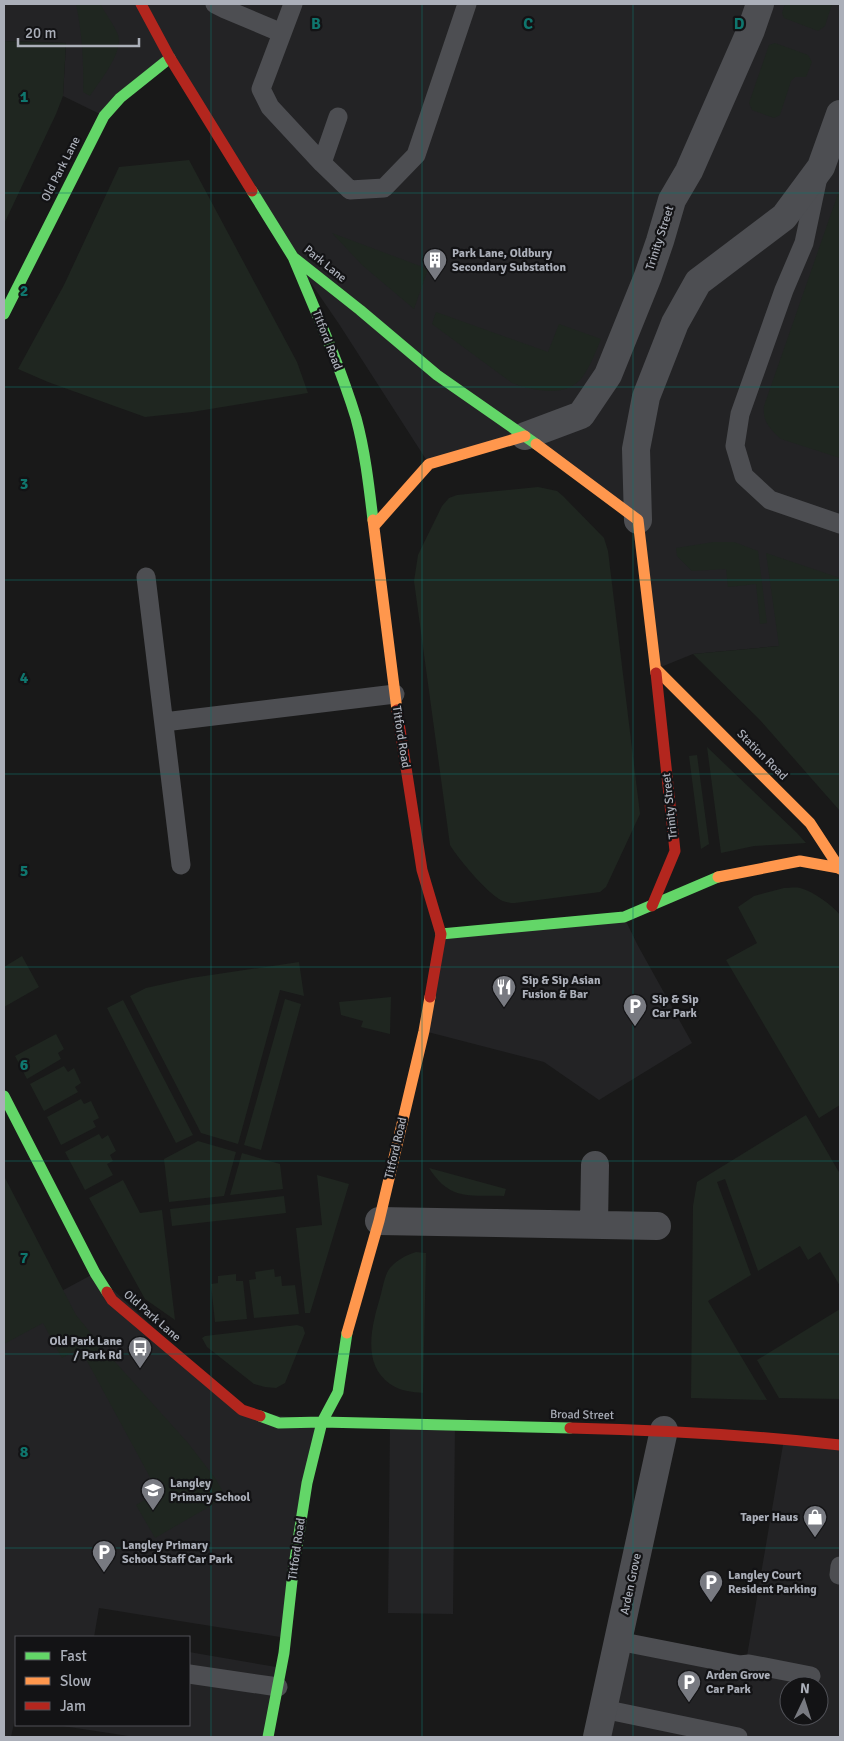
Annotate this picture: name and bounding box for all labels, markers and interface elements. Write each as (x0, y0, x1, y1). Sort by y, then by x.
text: B (311, 14, 321, 34)
text: C (523, 14, 533, 34)
text: D (734, 14, 745, 34)
scale bar (18, 15, 139, 47)
text: 20 m (25, 24, 56, 42)
text: 1 (20, 87, 29, 107)
street label: Old Park Lane (38, 134, 84, 204)
street label: Trinity Street (643, 204, 677, 272)
street label: Park Lane (301, 242, 349, 286)
place label: Park Lane, Oldbury Secondary Substation (452, 246, 566, 275)
building icon: Park Lane, Oldbury Secondary Substation (422, 247, 448, 281)
text: 2 (20, 281, 28, 301)
street label: Titford Road (309, 308, 345, 372)
text: 3 (20, 474, 28, 494)
text: 4 (20, 668, 29, 688)
street label: Titford Road (389, 705, 413, 769)
street label: Station Road (734, 727, 790, 783)
street label: Trinity Street (659, 772, 681, 840)
text: 5 (20, 861, 28, 881)
place label: Sip & Sip Asian Fusion & Bar (522, 973, 601, 1002)
restaurant icon: Sip & Sip Asian Fusion & Bar (491, 974, 517, 1008)
place label: Sip & Sip Car Park (652, 992, 699, 1021)
parking icon: Sip & Sip Car Park (622, 993, 648, 1027)
text: 6 (20, 1055, 29, 1075)
street label: Titford Road (382, 1116, 410, 1180)
text: 7 (20, 1248, 29, 1268)
street label: Old Park Lane (120, 1287, 184, 1345)
place label: Old Park Lane / Park Rd (50, 1334, 123, 1363)
bus stop icon: Old Park Lane / Park Rd (127, 1335, 153, 1369)
street label: Broad Street (550, 1407, 614, 1423)
text: 8 (20, 1442, 29, 1462)
place label: Langley Primary School (170, 1476, 251, 1505)
school or university icon: Langley Primary School (140, 1477, 166, 1511)
shop icon: Taper Haus (802, 1504, 828, 1538)
place label: Taper Haus (740, 1510, 799, 1525)
street label: Titford Road (285, 1517, 309, 1581)
place label: Langley Primary School Staff Car Park (122, 1538, 233, 1567)
parking icon: Langley Primary School Staff Car Park (91, 1539, 117, 1573)
street label: Arden Grove (617, 1552, 645, 1616)
place label: Langley Court Resident Parking (728, 1568, 817, 1597)
parking icon: Langley Court Resident Parking (698, 1569, 724, 1603)
legend (15, 1636, 190, 1726)
text: Fast (60, 1647, 87, 1665)
place label: Arden Grove Car Park (706, 1668, 770, 1697)
parking icon: Arden Grove Car Park (676, 1669, 702, 1703)
text: Slow (60, 1672, 91, 1690)
north arrow (779, 1676, 829, 1726)
text: N (799, 1680, 810, 1697)
text: Jam (60, 1697, 86, 1715)

